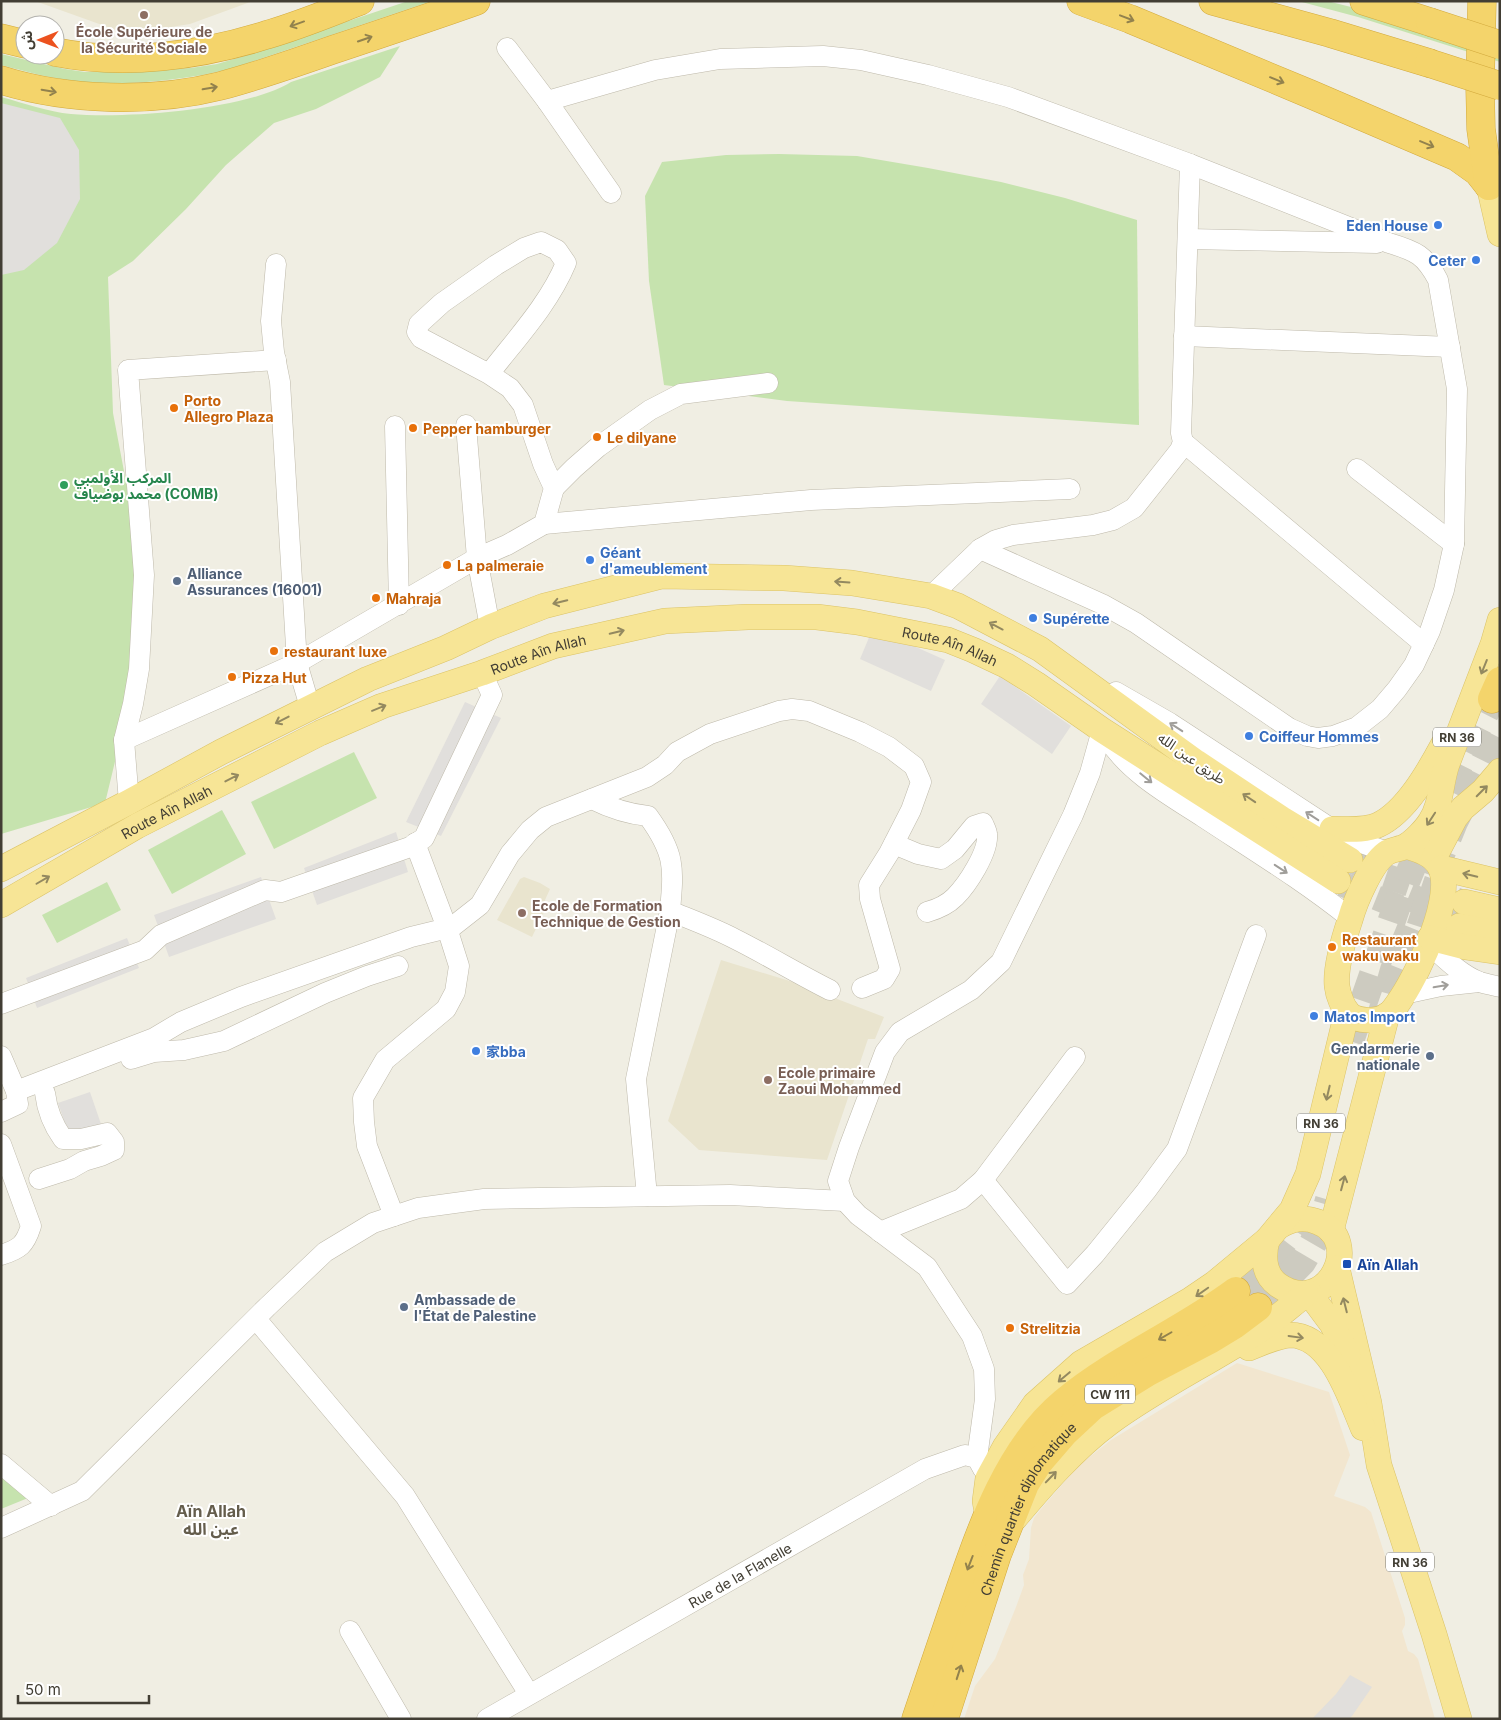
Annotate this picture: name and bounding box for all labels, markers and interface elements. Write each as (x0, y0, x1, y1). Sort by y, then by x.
marker: École Supérieure de la Sécurité Sociale (138, 9, 150, 21)
one-way arrow (1119, 14, 1134, 24)
north arrow (15, 15, 65, 65)
one-way arrow (290, 20, 306, 29)
place label: École Supérieure de la Sécurité Sociale (76, 22, 212, 56)
text: ش (18, 30, 35, 50)
one-way arrow (357, 34, 373, 43)
one-way arrow (1269, 76, 1285, 85)
one-way arrow (202, 82, 218, 92)
one-way arrow (40, 87, 56, 97)
one-way arrow (1419, 139, 1434, 149)
place label: Eden House (1346, 217, 1428, 234)
marker: Eden House (1432, 219, 1444, 231)
place label: Ceter (1428, 252, 1466, 269)
marker: Ceter (1470, 254, 1482, 266)
place label: Porto Allegro Plaza (184, 392, 274, 425)
marker: Porto Allegro Plaza (168, 402, 180, 414)
place label: Pepper hamburger (423, 420, 551, 437)
marker: Pepper hamburger (407, 422, 419, 434)
place label: Le dilyane (607, 429, 677, 446)
marker: Le dilyane (591, 431, 603, 443)
place label: المركب الأولمبي محمد بوضياف (COMB) (74, 469, 219, 502)
marker: المركب الأولمبي محمد بوضياف (COMB) (58, 479, 70, 491)
place label: Géant d'ameublement (600, 544, 707, 577)
marker: Géant d'ameublement (584, 554, 596, 566)
place label: La palmeraie (457, 557, 544, 574)
marker: La palmeraie (441, 559, 453, 571)
place label: Alliance Assurances (16001) (187, 565, 322, 598)
marker: Alliance Assurances (16001) (171, 575, 183, 587)
one-way arrow (834, 577, 850, 587)
place label: Mahraja (386, 590, 441, 607)
marker: Mahraja (370, 592, 382, 604)
one-way arrow (553, 597, 569, 607)
place label: Supérette (1043, 610, 1110, 627)
marker: Supérette (1027, 612, 1039, 624)
one-way arrow (989, 621, 1004, 631)
street label: Route Aîn Allah (901, 623, 1001, 669)
one-way arrow (608, 627, 624, 636)
street label: Route Aîn Allah (488, 630, 588, 678)
place label: restaurant luxe (284, 643, 387, 660)
marker: restaurant luxe (268, 645, 280, 657)
one-way arrow (1479, 658, 1488, 674)
place label: Pizza Hut (242, 669, 307, 686)
marker: Pizza Hut (226, 671, 238, 683)
one-way arrow (371, 703, 386, 712)
one-way arrow (275, 715, 290, 725)
one-way arrow (1169, 721, 1183, 731)
place label: Coiffeur Hommes (1259, 728, 1379, 745)
road number: RN 36 (1433, 728, 1481, 746)
street label: طريق عين الله (1154, 729, 1229, 789)
marker: Coiffeur Hommes (1243, 730, 1255, 742)
one-way arrow (224, 773, 239, 782)
one-way arrow (1140, 773, 1153, 784)
street label: Route Aîn Allah (118, 781, 215, 842)
one-way arrow (1476, 785, 1488, 797)
one-way arrow (1242, 792, 1256, 803)
one-way arrow (1305, 810, 1319, 820)
one-way arrow (1426, 812, 1436, 826)
one-way arrow (1274, 864, 1288, 874)
one-way arrow (1463, 870, 1479, 880)
one-way arrow (36, 875, 50, 885)
place label: Ecole de Formation Technique de Gestion (532, 897, 681, 930)
marker: Ecole de Formation Technique de Gestion (516, 907, 528, 919)
place label: Restaurant waku waku (1342, 931, 1419, 964)
marker: Restaurant waku waku (1326, 941, 1338, 953)
one-way arrow (1433, 981, 1449, 991)
place label: Matos Import (1324, 1008, 1415, 1025)
marker: Matos Import (1308, 1010, 1320, 1022)
place label: Gendarmerie nationale (1331, 1040, 1420, 1073)
place label: 家bba (486, 1043, 526, 1060)
marker: 家bba (470, 1045, 482, 1057)
marker: Gendarmerie nationale (1424, 1050, 1436, 1062)
place label: Ecole primaire Zaoui Mohammed (778, 1064, 901, 1097)
marker: Ecole primaire Zaoui Mohammed (762, 1074, 774, 1086)
one-way arrow (1323, 1085, 1332, 1101)
road number: RN 36 (1297, 1114, 1345, 1132)
one-way arrow (1339, 1176, 1348, 1192)
place label: Aïn Allah (1357, 1256, 1418, 1273)
marker: Aïn Allah (1341, 1258, 1353, 1270)
one-way arrow (1195, 1287, 1209, 1297)
place label: Ambassade de l'État de Palestine (414, 1291, 536, 1324)
one-way arrow (1340, 1297, 1349, 1313)
marker: Ambassade de l'État de Palestine (398, 1301, 410, 1313)
place label: Strelitzia (1020, 1320, 1081, 1337)
marker: Strelitzia (1004, 1322, 1016, 1334)
one-way arrow (1158, 1331, 1173, 1341)
one-way arrow (1287, 1332, 1303, 1342)
one-way arrow (1058, 1372, 1071, 1383)
road number: CW 111 (1085, 1385, 1135, 1404)
street label: Chemin quartier diplomatique (976, 1418, 1079, 1598)
one-way arrow (1045, 1471, 1057, 1484)
district label: Aïn Allah عين الله (176, 1501, 246, 1539)
street label: Rue de la Flanelle (685, 1539, 794, 1611)
road number: RN 36 (1386, 1552, 1434, 1571)
one-way arrow (964, 1555, 974, 1570)
one-way arrow (955, 1665, 964, 1681)
scale bar (18, 1672, 149, 1704)
text: 50 m (25, 1680, 61, 1699)

